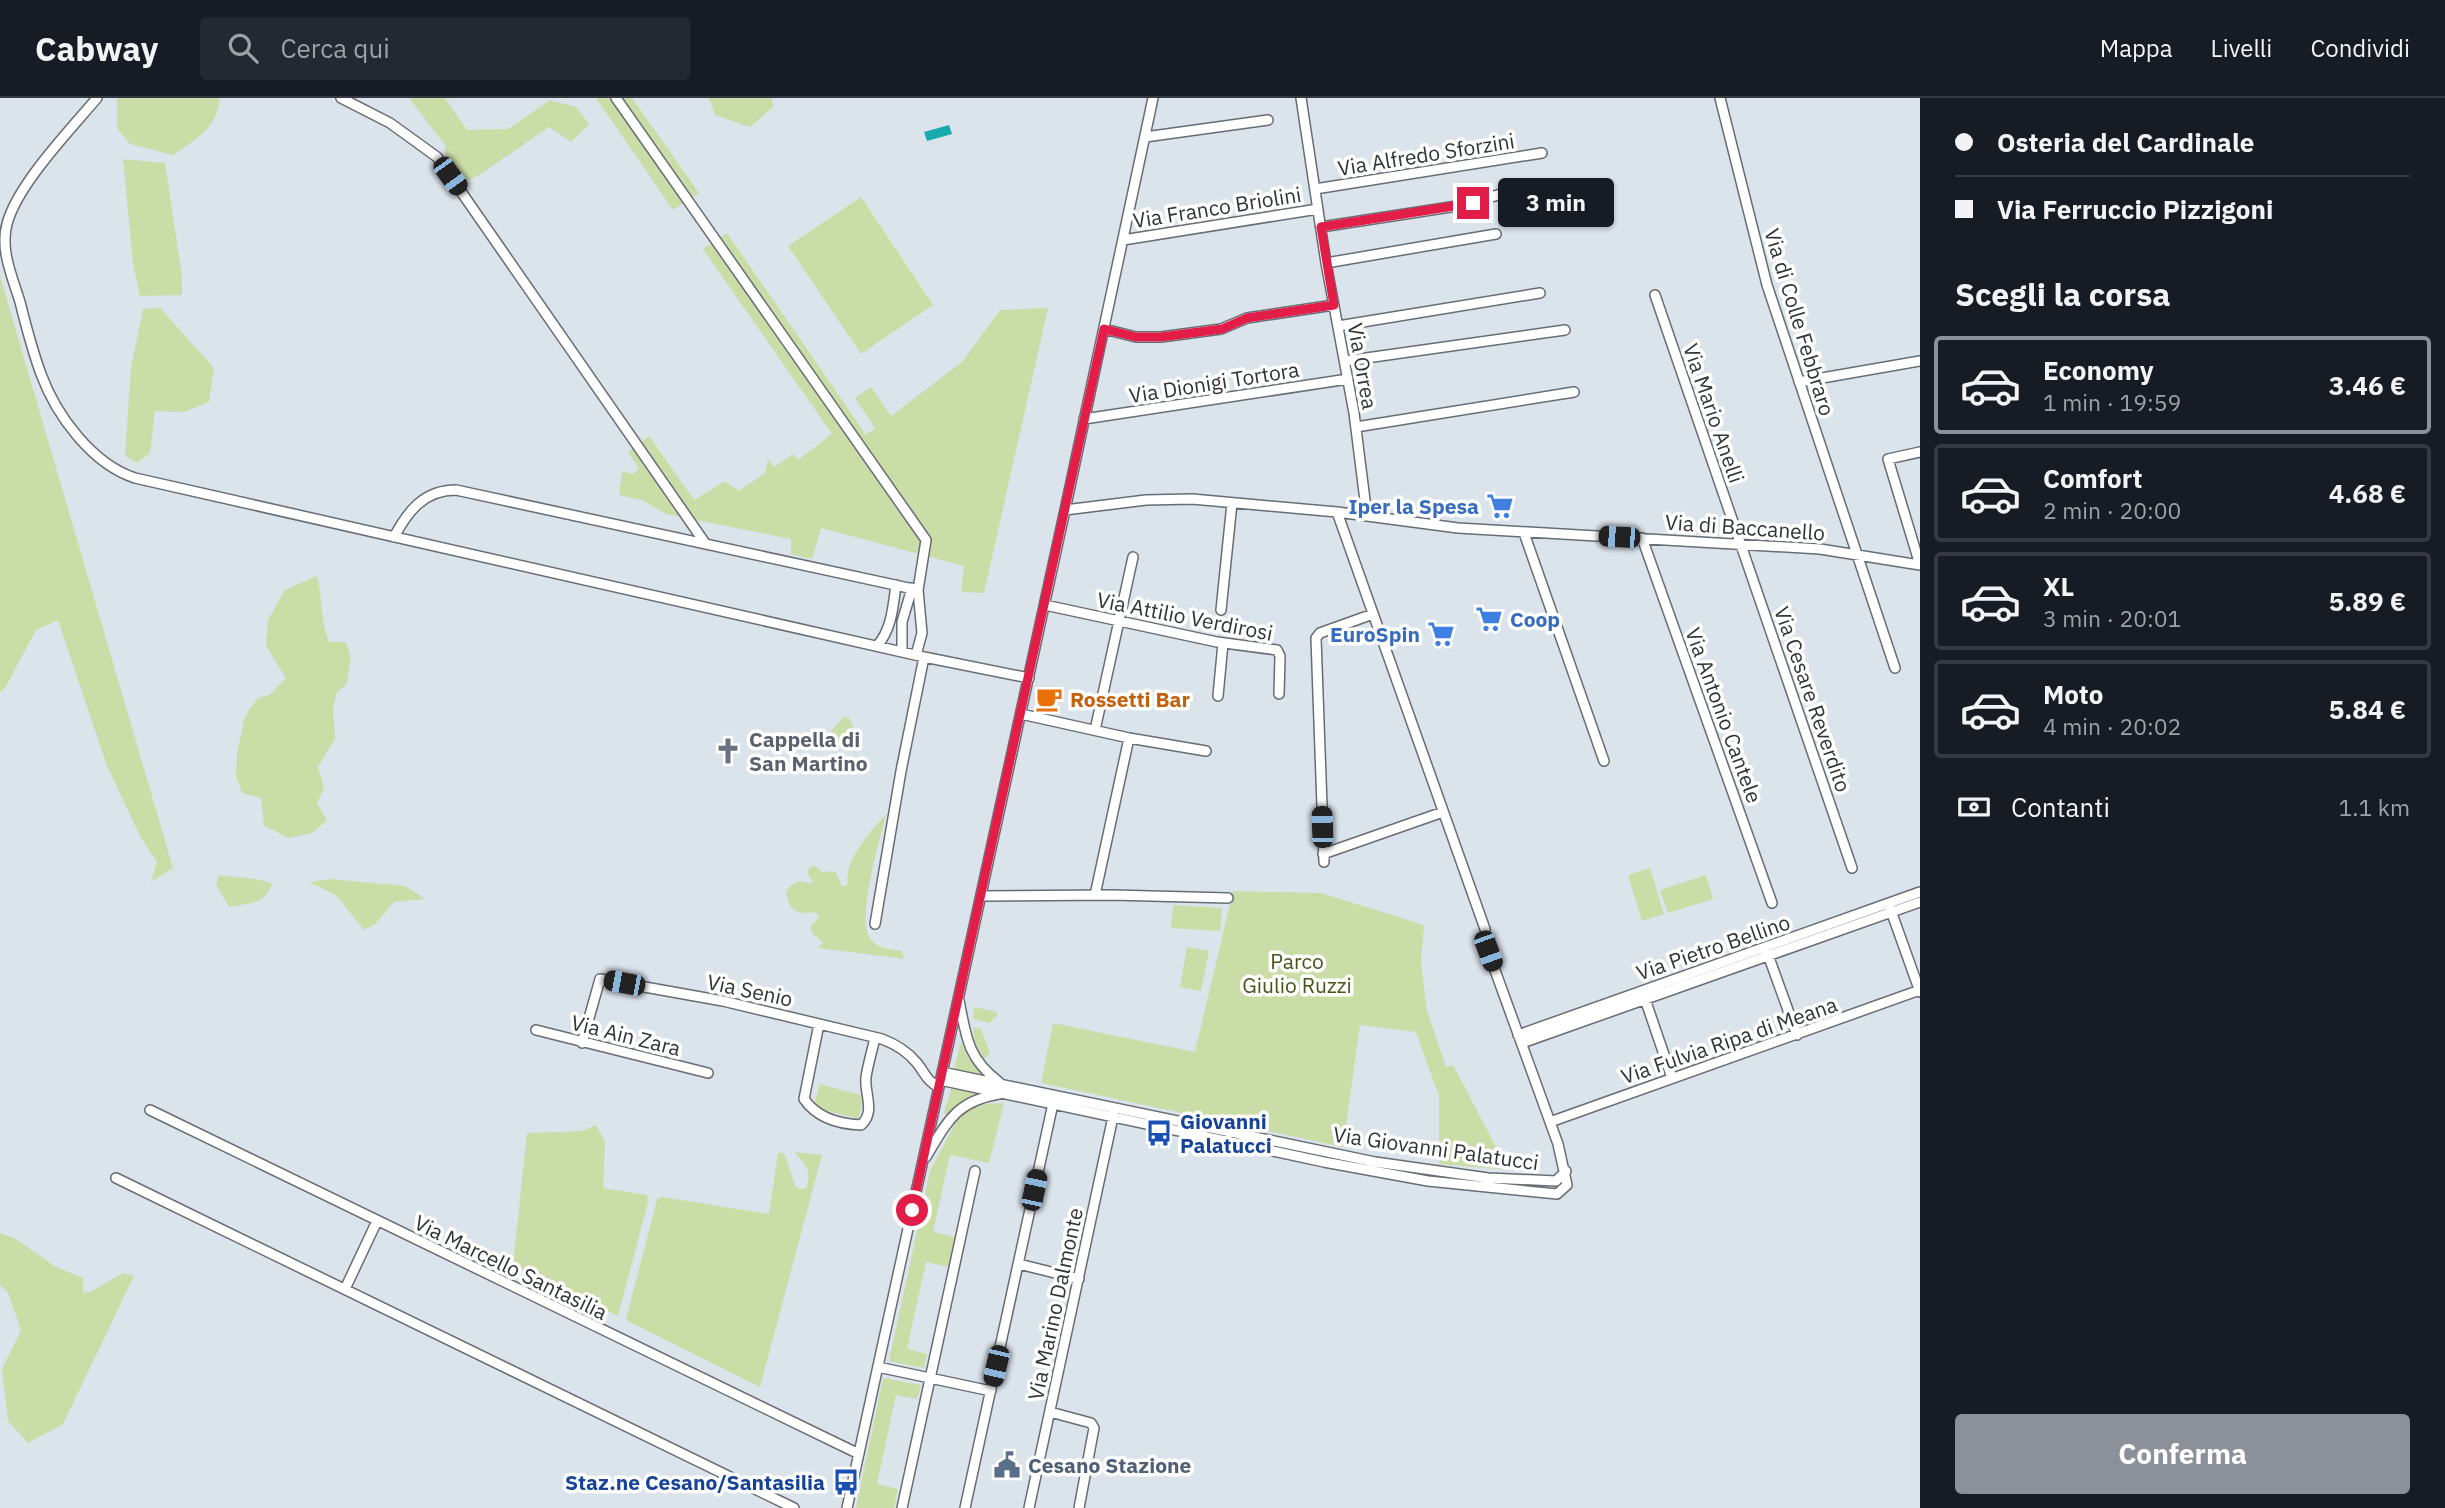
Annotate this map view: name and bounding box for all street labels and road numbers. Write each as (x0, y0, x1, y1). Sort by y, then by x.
street label: Via Alfredo Sforzini (1336, 126, 1516, 182)
street label: Via Franco Briolini (1131, 180, 1303, 234)
street label: Via di Colle Febbraro (1758, 225, 1842, 419)
street label: Via Orrea (1342, 321, 1384, 411)
street label: Via Mario Anelli (1677, 340, 1751, 486)
street label: Via Dionigi Tortora (1127, 355, 1301, 409)
street label: Via di Baccanello (1664, 507, 1826, 547)
street label: Via Attilio Verdirosi (1095, 585, 1275, 647)
street label: Via Cesare Reverdito (1768, 602, 1858, 796)
street label: Via Antonio Cantele (1679, 623, 1769, 807)
street label: Via Pietro Bellino (1632, 908, 1794, 986)
street label: Via Senio (705, 967, 795, 1013)
street label: Via Fulvia Ripa di Meana (1617, 990, 1841, 1090)
street label: Via Ain Zara (568, 1008, 684, 1062)
street label: Via Giovanni Palatucci (1331, 1120, 1541, 1176)
street label: Via Marino Dalmonte (1021, 1205, 1089, 1403)
street label: Via Marcello Santasilia (410, 1208, 612, 1326)

